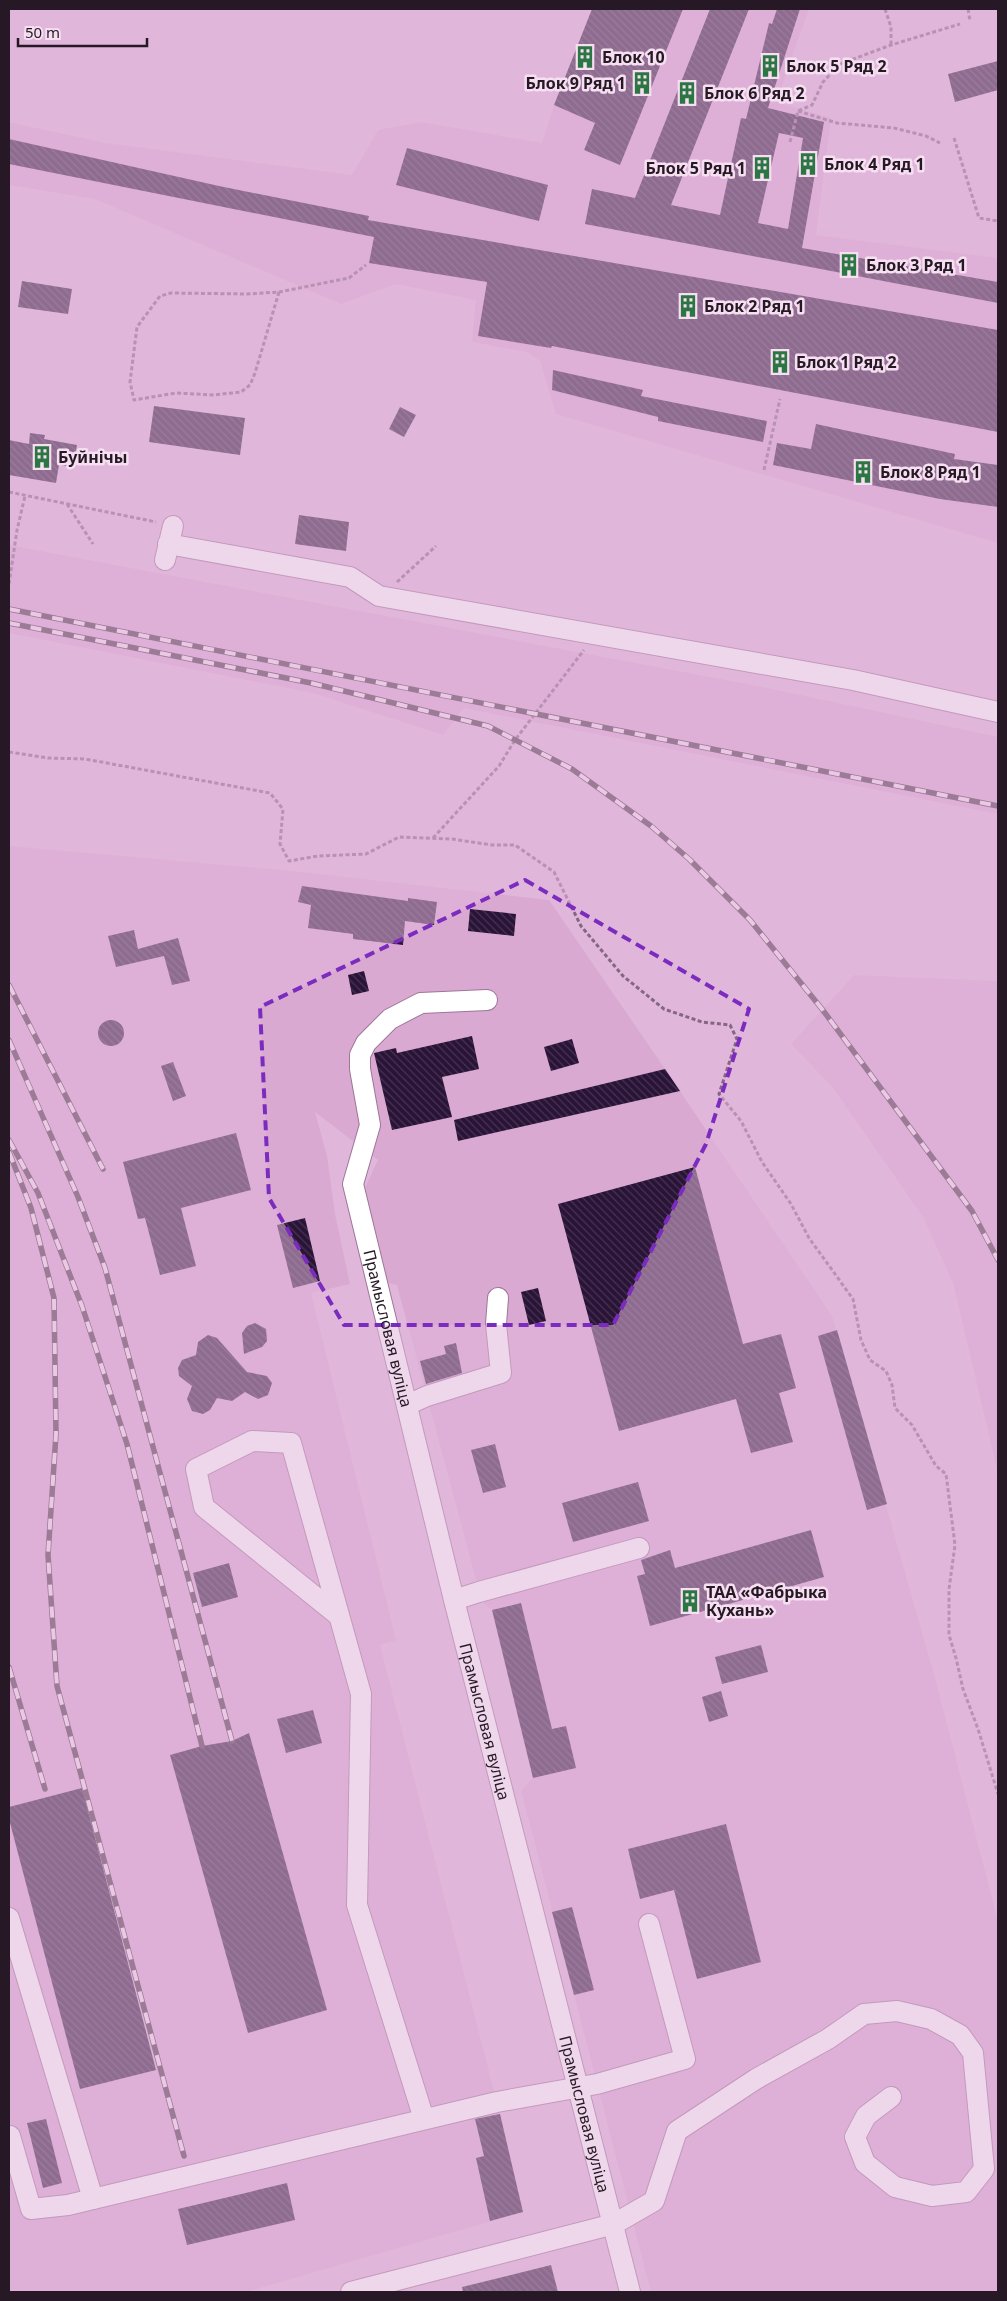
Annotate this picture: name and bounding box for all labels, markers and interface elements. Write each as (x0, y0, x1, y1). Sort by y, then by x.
scale bar (18, 15, 146, 47)
text: 50 m (25, 22, 60, 42)
building icon: Блок 10 (572, 44, 598, 70)
place label: Блок 10 (602, 46, 665, 68)
building icon: Блок 5 Ряд 2 (757, 53, 783, 79)
place label: Блок 5 Ряд 2 (786, 55, 887, 77)
building icon: Блок 9 Ряд 1 (629, 70, 655, 96)
place label: Блок 9 Ряд 1 (525, 72, 626, 94)
building icon: Блок 6 Ряд 2 (674, 80, 700, 106)
place label: Блок 6 Ряд 2 (704, 82, 805, 104)
building icon: Блок 4 Ряд 1 (795, 151, 821, 177)
place label: Блок 4 Ряд 1 (824, 153, 925, 175)
building icon: Блок 5 Ряд 1 (749, 155, 775, 181)
place label: Блок 5 Ряд 1 (645, 157, 746, 179)
building icon: Блок 3 Ряд 1 (836, 252, 862, 278)
place label: Блок 3 Ряд 1 (866, 254, 967, 276)
building icon: Блок 2 Ряд 1 (675, 293, 701, 319)
place label: Блок 2 Ряд 1 (704, 295, 805, 317)
building icon: Блок 1 Ряд 2 (767, 349, 793, 375)
place label: Блок 1 Ряд 2 (796, 351, 897, 373)
building icon: Буйнічы (29, 444, 55, 470)
place label: Буйнічы (58, 446, 127, 468)
building icon: Блок 8 Ряд 1 (850, 459, 876, 485)
place label: Блок 8 Ряд 1 (880, 461, 981, 483)
street label: Прамысловая вуліца (358, 1247, 418, 1409)
place label: ТАА «Фабрыка Кухань» (706, 1581, 827, 1621)
building icon: ТАА «Фабрыка Кухань» (677, 1588, 703, 1614)
street label: Прамысловая вуліца (454, 1640, 515, 1802)
street label: Прамысловая вуліца (554, 2033, 615, 2195)

